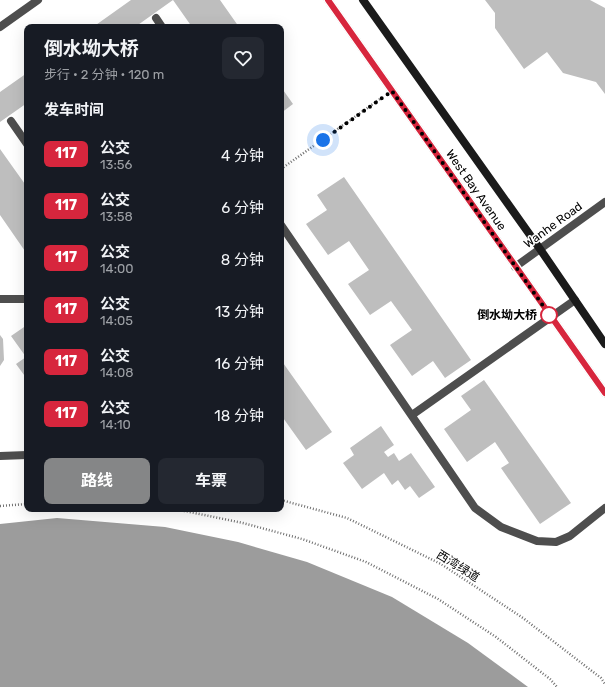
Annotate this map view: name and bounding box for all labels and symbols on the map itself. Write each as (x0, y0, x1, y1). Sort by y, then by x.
your location (313, 130, 333, 150)
street label: West Bay Avenue (443, 147, 509, 233)
street label: Wanhe Road (521, 199, 585, 251)
marker: 倒水坳大桥 (540, 306, 558, 324)
place label: 倒水坳大桥 (477, 308, 537, 322)
street label: 西湾绿道 (434, 547, 482, 585)

